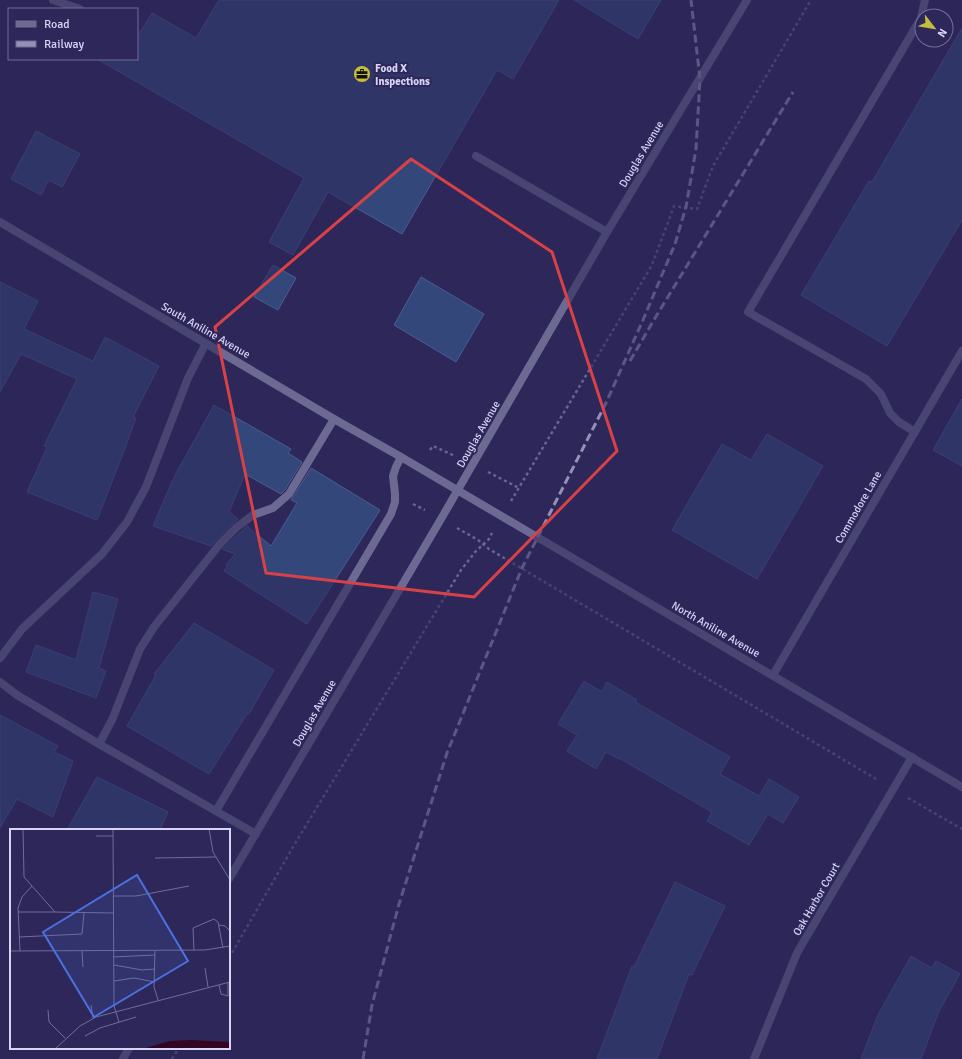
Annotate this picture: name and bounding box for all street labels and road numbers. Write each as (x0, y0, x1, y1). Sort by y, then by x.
street label: Douglas Avenue (617, 119, 666, 190)
street label: South Aniline Avenue (159, 300, 252, 361)
street label: Douglas Avenue (454, 398, 503, 470)
street label: Commodore Lane (832, 469, 884, 546)
street label: North Aniline Avenue (669, 599, 762, 660)
street label: Douglas Avenue (290, 677, 339, 749)
street label: Oak Harbor Court (790, 860, 843, 938)

